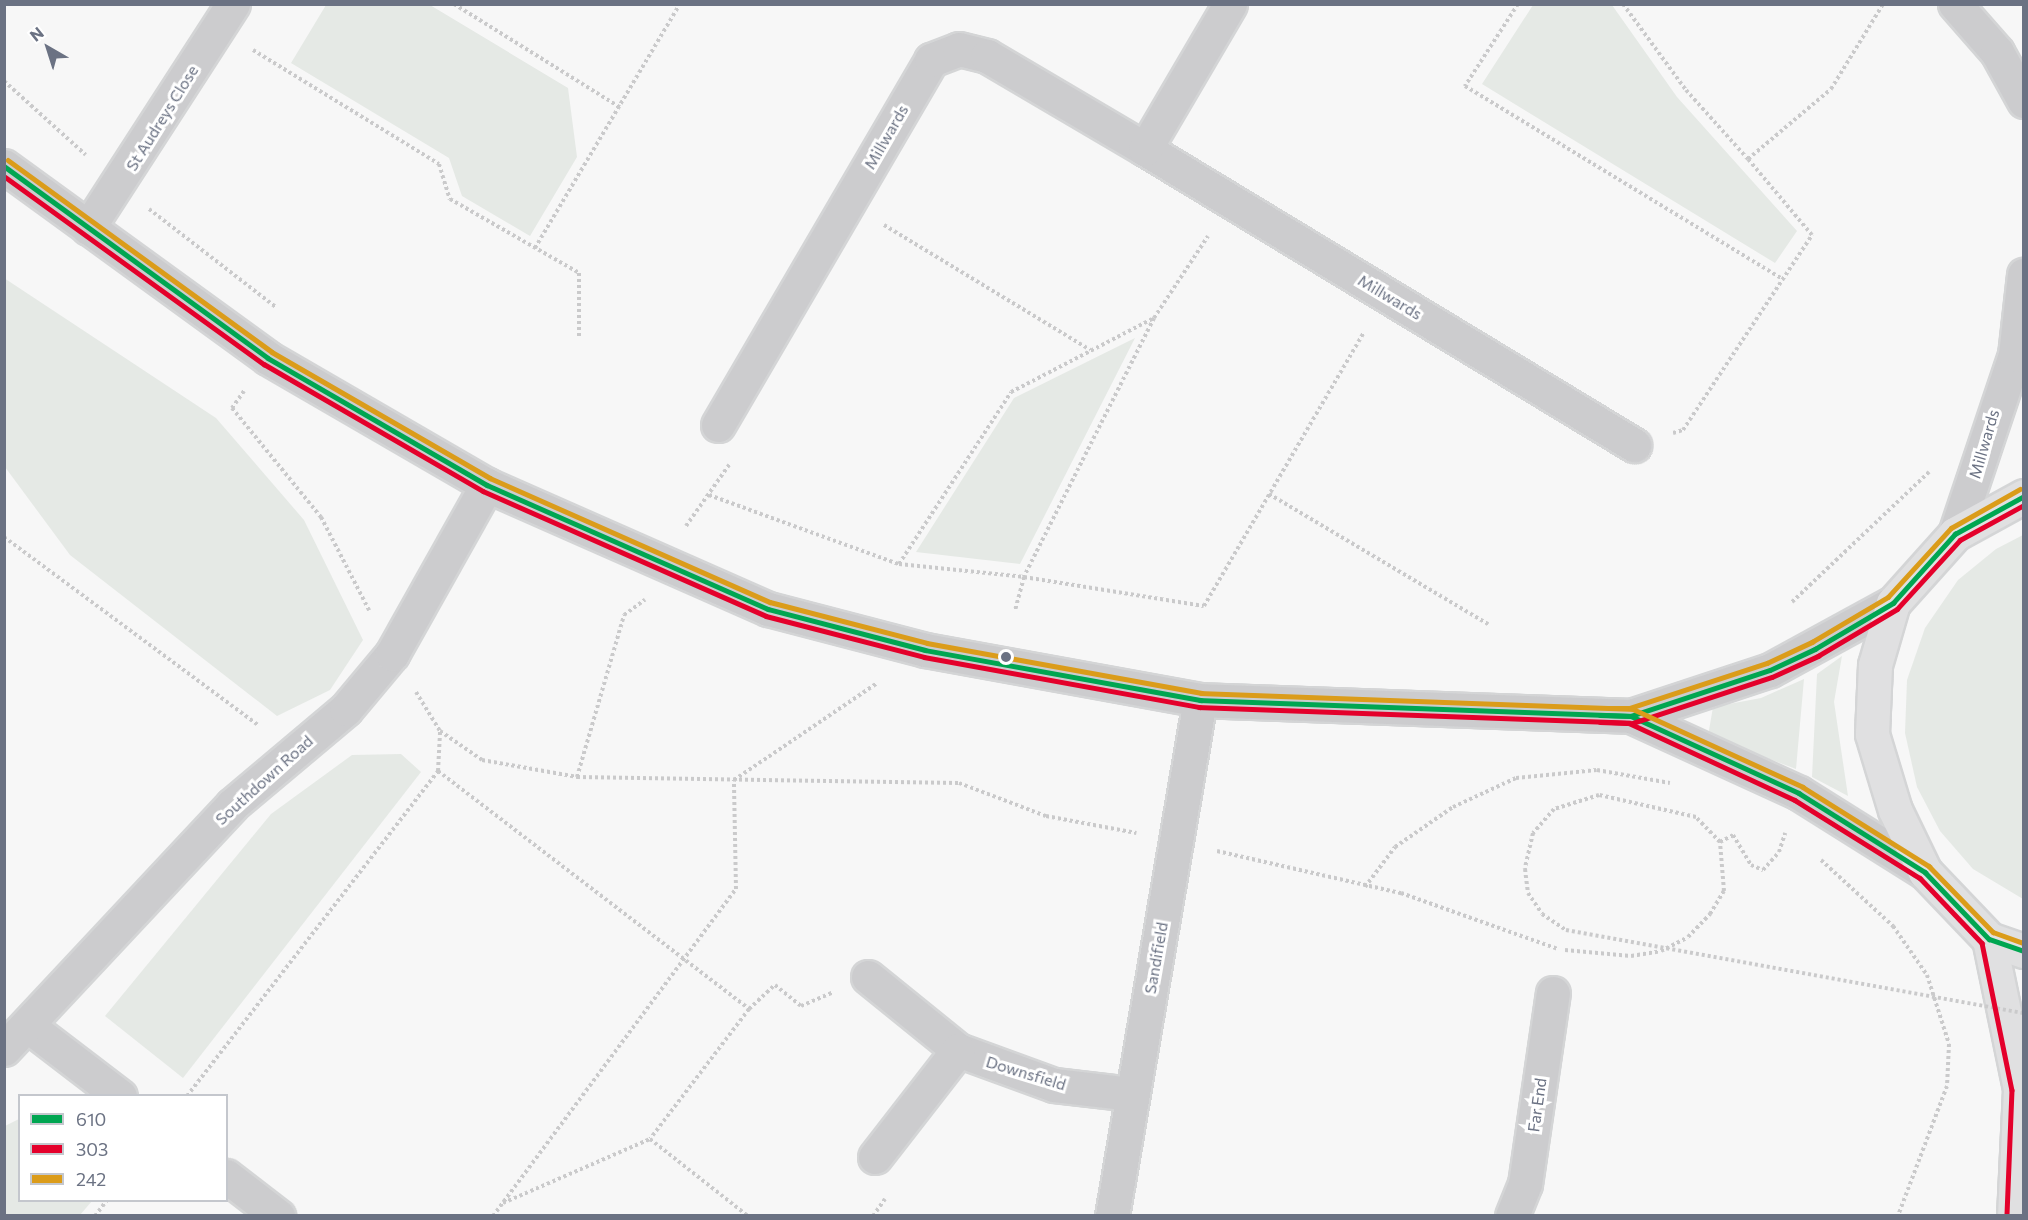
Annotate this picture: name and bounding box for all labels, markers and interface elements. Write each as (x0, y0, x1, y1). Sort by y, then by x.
north arrow (18, 18, 78, 78)
text: N (26, 22, 47, 45)
street label: St Audreys Close (122, 62, 202, 174)
street label: Millwards (860, 101, 912, 173)
street label: Millwards (1355, 270, 1425, 324)
street label: Millwards (1965, 407, 2003, 481)
unlabelled marker (1000, 651, 1012, 663)
street label: Southdown Road (211, 731, 317, 829)
street label: Sandifield (1140, 921, 1172, 995)
street label: Downsfield (984, 1052, 1068, 1094)
street label: Far End (1524, 1077, 1550, 1133)
legend (18, 1094, 228, 1202)
text: 610 (76, 1108, 106, 1130)
text: 303 (76, 1138, 108, 1160)
text: 242 (76, 1168, 106, 1190)

